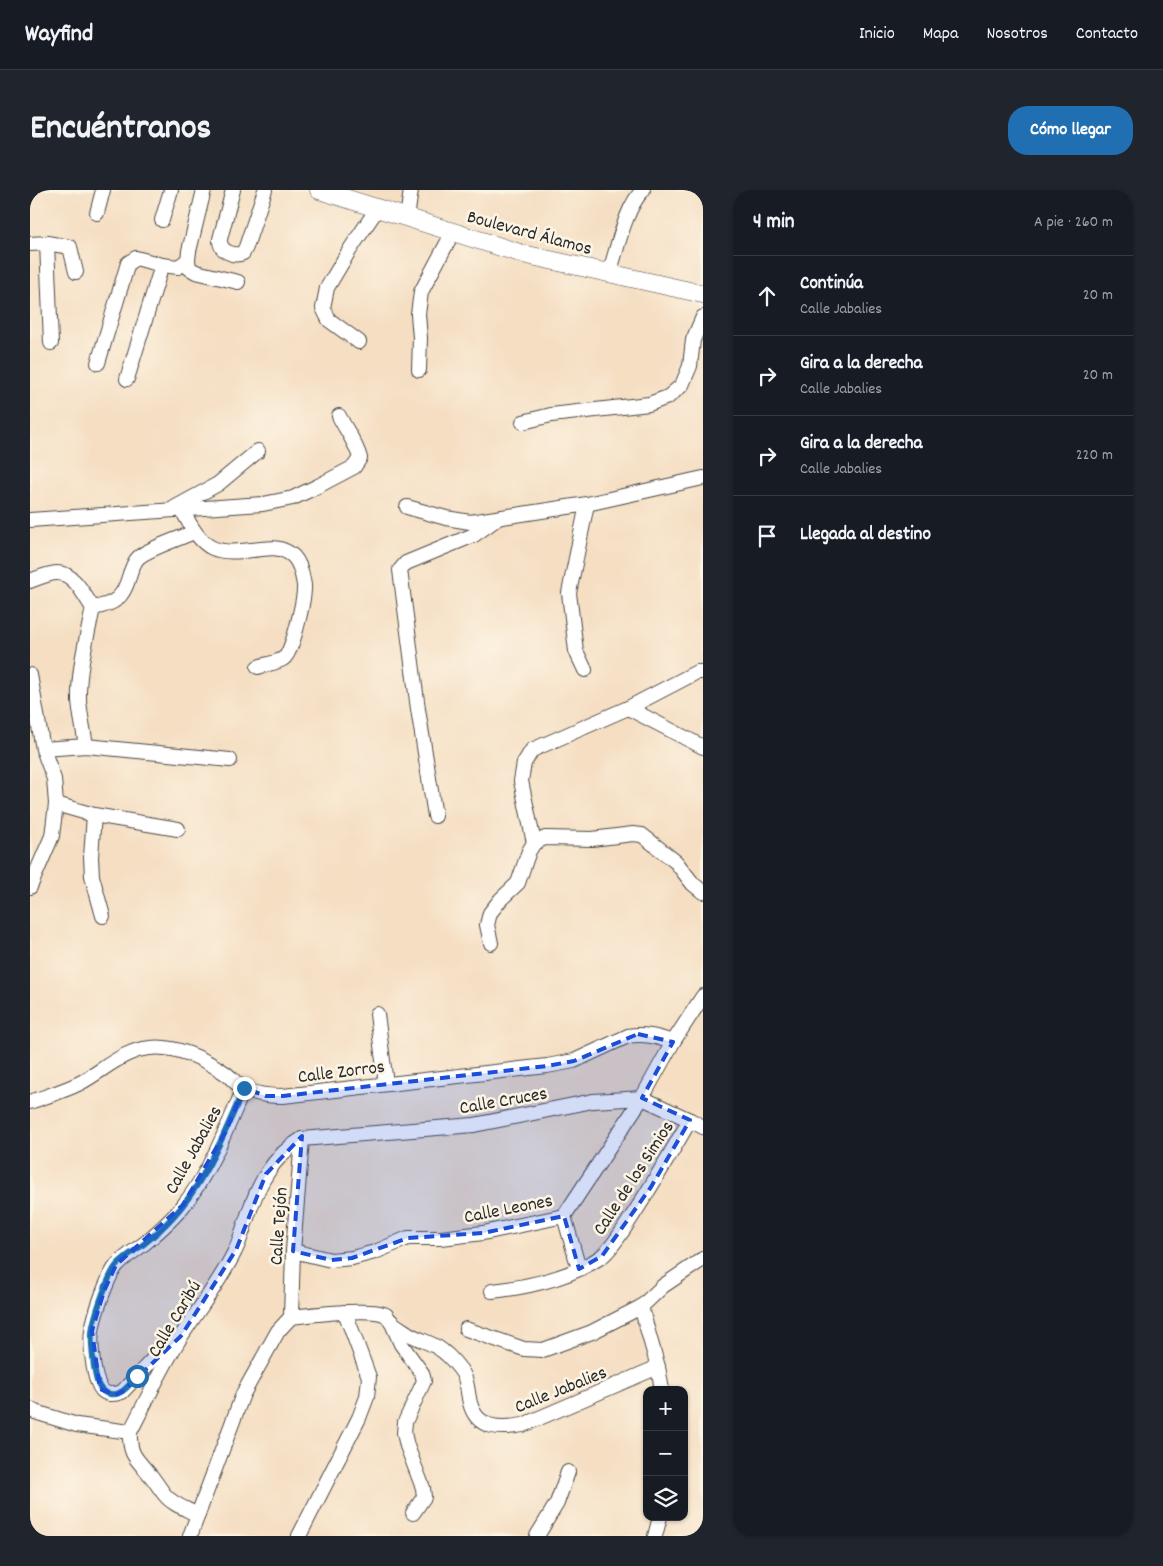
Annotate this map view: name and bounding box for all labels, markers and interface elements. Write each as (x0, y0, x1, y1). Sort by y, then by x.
text: Wayfind (25, 18, 93, 52)
text: Inicio (859, 22, 895, 47)
text: Mapa (923, 22, 958, 47)
text: Nosotros (986, 22, 1048, 47)
text: Contacto (1076, 22, 1138, 47)
text: Encuéntranos (30, 105, 211, 155)
button: Cómo llegar (1008, 106, 1133, 155)
street label: Boulevard Álamos (464, 205, 595, 264)
text: 4 min (753, 208, 795, 238)
text: A pie · 260 m (1034, 211, 1113, 234)
text: Continúa (800, 271, 863, 298)
icon: ahead (753, 282, 781, 310)
text: 20 m (1083, 284, 1113, 307)
text: Calle Jabalies (800, 298, 882, 321)
text: Gira a la derecha (800, 351, 922, 378)
icon: right (753, 362, 781, 390)
text: 20 m (1083, 364, 1113, 387)
text: Calle Jabalies (800, 378, 882, 401)
text: Gira a la derecha (800, 431, 922, 458)
icon: right (753, 442, 781, 470)
text: 220 m (1076, 444, 1113, 467)
text: Calle Jabalies (800, 458, 882, 481)
icon: arrive (753, 522, 781, 550)
text: Llegada al destino (800, 522, 931, 549)
street label: Calle Zorros (296, 1055, 386, 1092)
route end (233, 1077, 256, 1100)
street label: Calle Cruces (458, 1081, 550, 1123)
street label: Calle Jabalies (160, 1102, 230, 1200)
street label: Calle de los Simios (588, 1116, 682, 1242)
street label: Calle Tejón (264, 1186, 297, 1266)
street label: Calle Leones (462, 1189, 555, 1232)
street label: Calle Caribú (142, 1276, 210, 1363)
street label: Calle Jabalies (511, 1360, 612, 1422)
route start (126, 1365, 149, 1388)
map controls (643, 1386, 688, 1521)
button: + (643, 1386, 688, 1431)
button: − (643, 1431, 688, 1476)
button: layers (643, 1476, 688, 1521)

